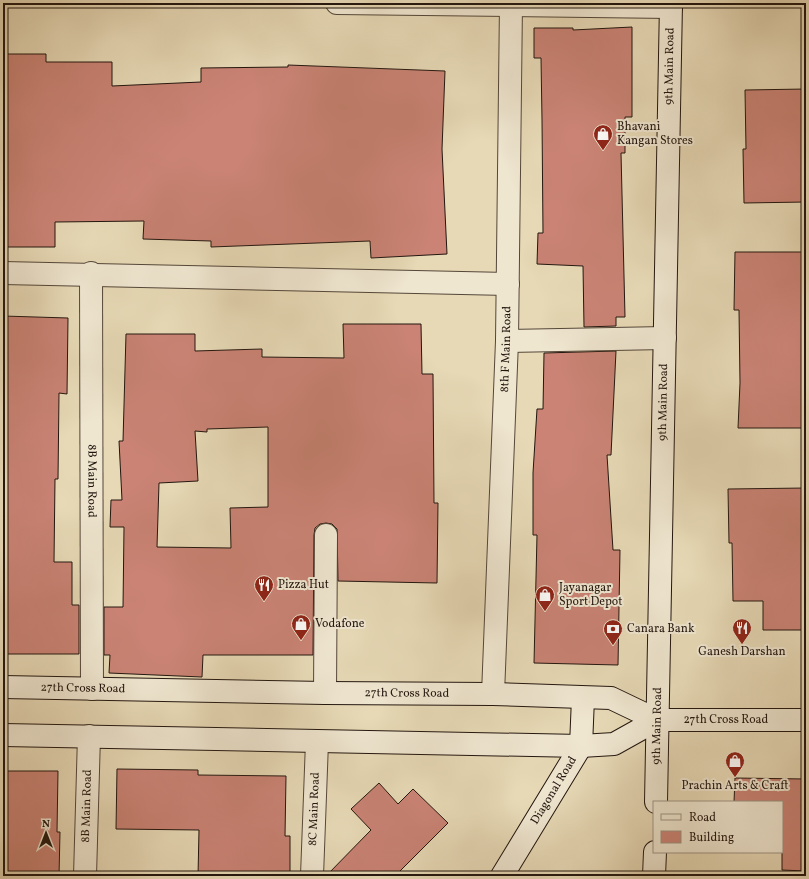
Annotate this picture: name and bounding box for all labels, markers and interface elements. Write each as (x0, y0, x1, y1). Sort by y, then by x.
street label: 9th Main Road (661, 27, 679, 105)
place label: Bhavani Kangan Stores (617, 119, 693, 149)
shop icon: Bhavani Kangan Stores (592, 123, 614, 151)
street label: 8th F Main Road (497, 306, 515, 393)
street label: 9th Main Road (655, 363, 672, 441)
street label: 8B Main Road (83, 444, 100, 518)
restaurant icon: Pizza Hut (253, 574, 275, 602)
place label: Pizza Hut (278, 577, 329, 593)
place label: Jayanagar Sport Depot (559, 580, 622, 610)
shop icon: Jayanagar Sport Depot (534, 584, 556, 612)
shop icon: Vodafone (290, 613, 312, 641)
place label: Vodafone (315, 616, 365, 632)
restaurant icon: Ganesh Darshan (731, 617, 753, 645)
bank icon: Canara Bank (602, 618, 624, 646)
place label: Canara Bank (627, 621, 695, 637)
place label: Ganesh Darshan (698, 644, 786, 660)
street label: 27th Cross Road (40, 680, 126, 697)
street label: 27th Cross Road (364, 685, 450, 702)
street label: 9th Main Road (649, 687, 666, 765)
street label: 27th Cross Road (683, 712, 769, 728)
shop icon: Prachin Arts & Craft (724, 750, 746, 778)
street label: Diagonal Road (527, 753, 581, 828)
street label: 8B Main Road (78, 769, 96, 843)
street label: 8C Main Road (305, 772, 324, 846)
place label: Prachin Arts & Craft (681, 778, 789, 794)
legend (653, 801, 783, 853)
text: Road (689, 810, 716, 826)
north arrow (26, 813, 66, 853)
text: N (42, 817, 50, 832)
text: Building (689, 830, 734, 846)

